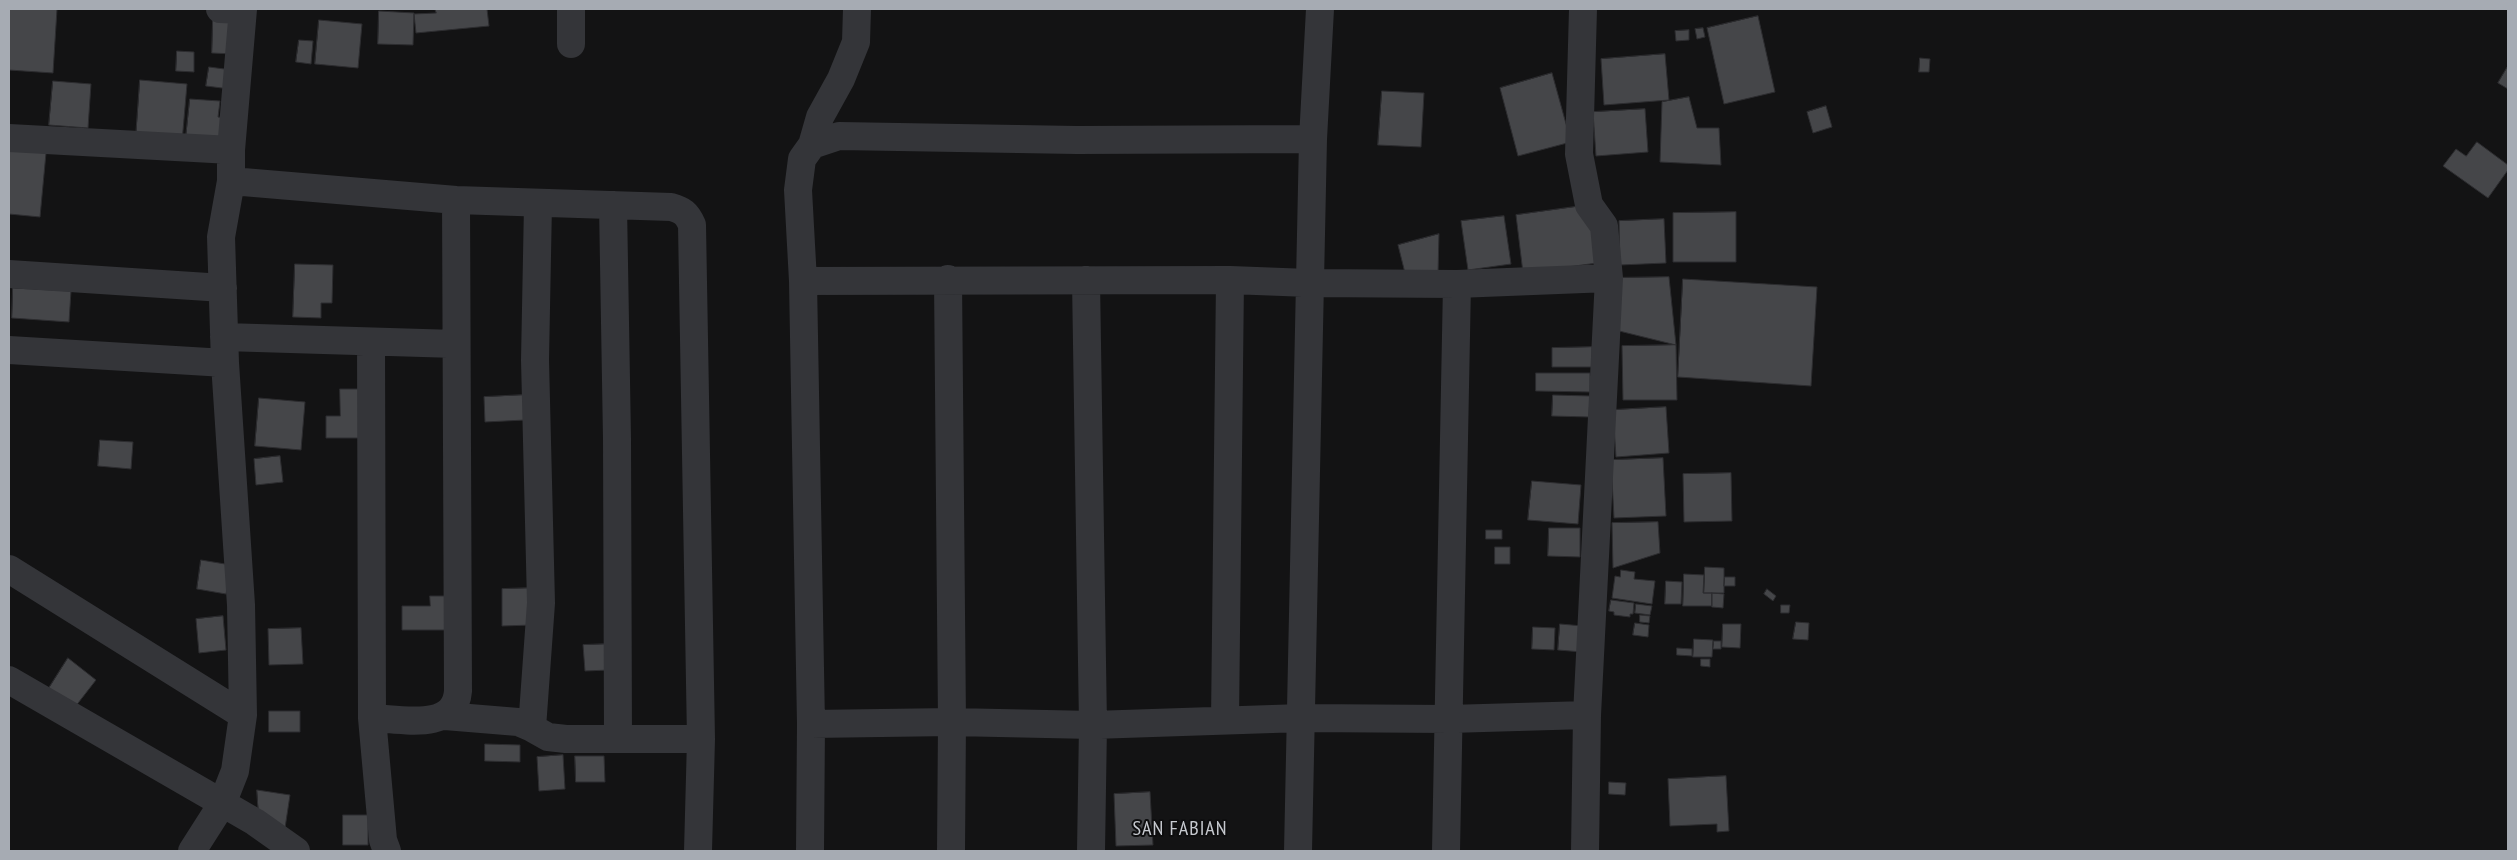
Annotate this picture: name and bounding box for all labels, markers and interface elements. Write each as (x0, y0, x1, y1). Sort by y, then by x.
district label: SAN FABIAN (1131, 817, 1229, 841)

